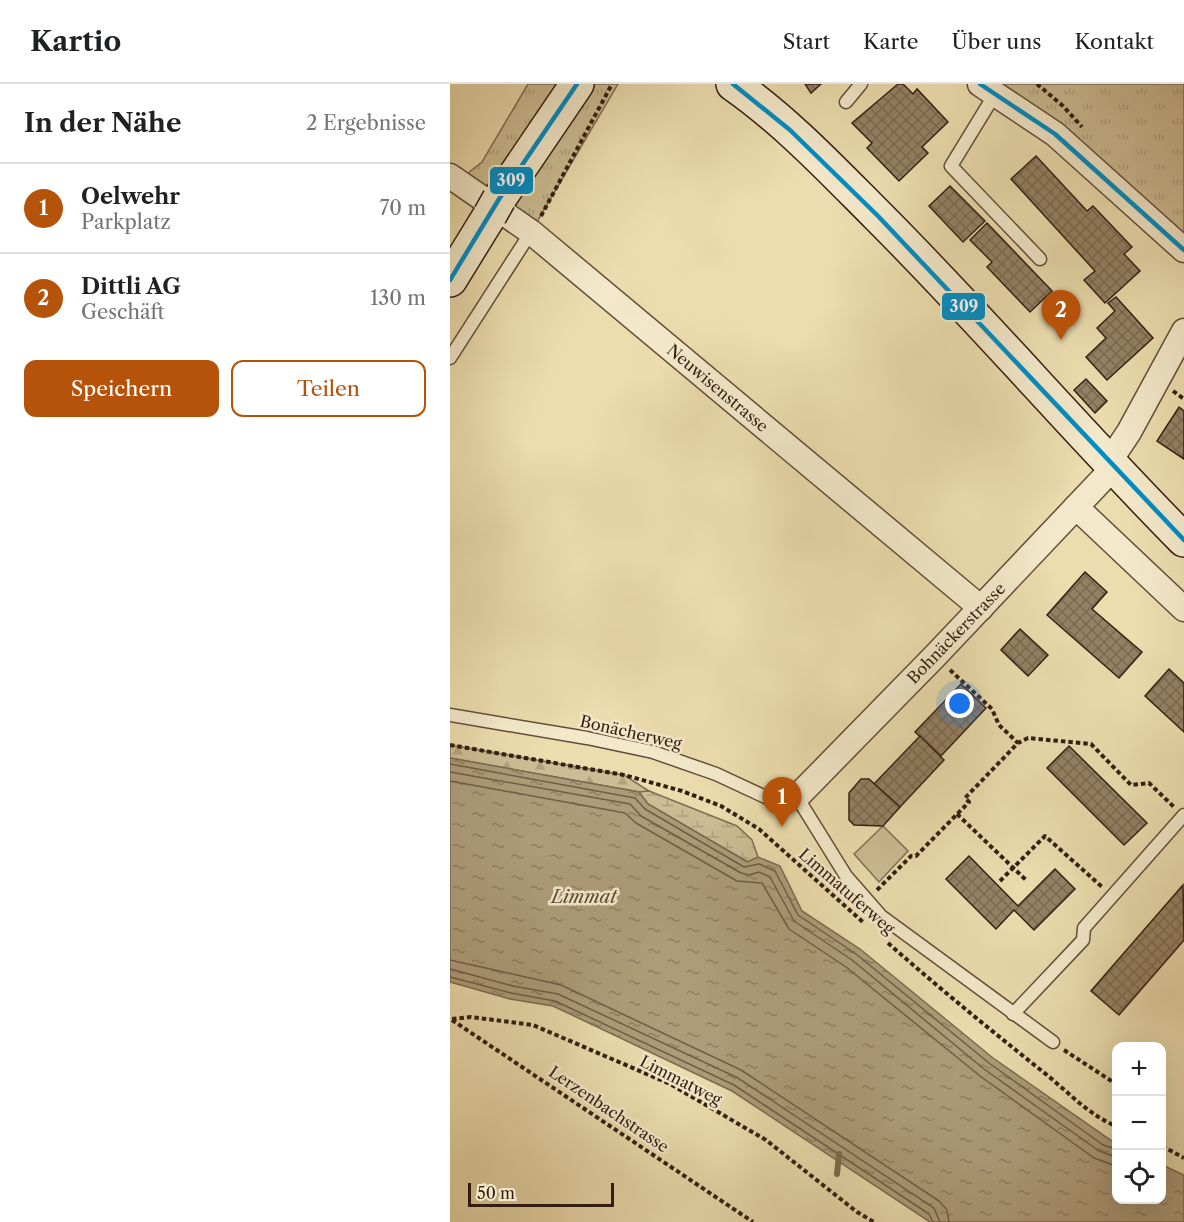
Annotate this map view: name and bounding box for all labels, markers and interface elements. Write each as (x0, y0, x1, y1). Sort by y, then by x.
text: Kartio (30, 24, 121, 58)
text: Start (783, 29, 830, 54)
text: Karte (863, 29, 919, 54)
text: Über uns (952, 29, 1041, 54)
text: Kontakt (1074, 29, 1154, 54)
text: In der Nähe (24, 107, 181, 139)
text: 2 Ergebnisse (306, 111, 426, 135)
line badge: 309 (489, 166, 534, 195)
text: 309 (497, 170, 525, 190)
text: Oelwehr (81, 183, 180, 210)
text: 1 (39, 196, 48, 220)
text: 70 m (380, 196, 426, 220)
text: Parkplatz (81, 210, 171, 234)
text: Dittli AG (81, 273, 181, 300)
text: 2 (38, 286, 49, 310)
text: 130 m (370, 286, 426, 310)
pin: 2 (1042, 290, 1080, 340)
line badge: 309 (941, 292, 986, 321)
text: 309 (950, 296, 978, 316)
text: Geschäft (81, 300, 164, 324)
street label: Neuwisenstrasse (663, 340, 773, 436)
button: Speichern (24, 360, 219, 417)
button: Teilen (231, 360, 426, 417)
street label: Bohnäckerstrasse (903, 578, 1009, 688)
your location (945, 689, 974, 718)
street label: Bonächerweg (578, 711, 684, 754)
pin: 1 (762, 778, 802, 827)
street label: Limmatuferweg (795, 844, 899, 938)
water label: Limmat (549, 886, 618, 908)
map controls (1112, 1042, 1166, 1204)
button: + (1112, 1042, 1166, 1096)
street label: Limmatweg (637, 1051, 726, 1109)
street label: Lerzenbachstrasse (545, 1061, 673, 1157)
button: − (1112, 1096, 1166, 1150)
button: locate (1112, 1150, 1166, 1204)
scale bar (468, 1180, 614, 1208)
text: 50 m (477, 1183, 515, 1203)

